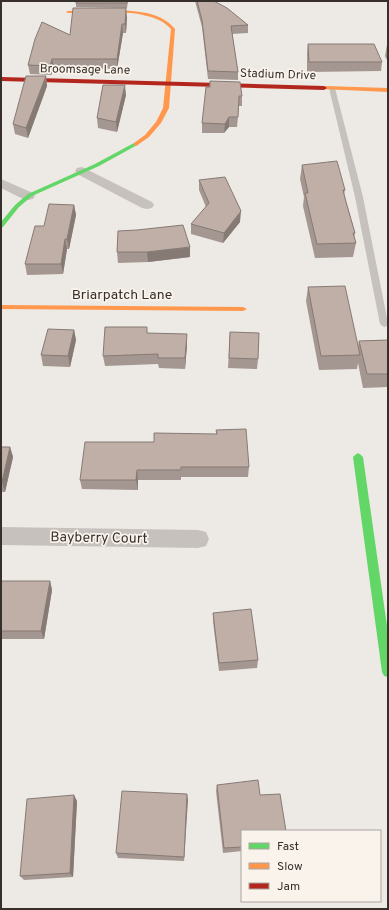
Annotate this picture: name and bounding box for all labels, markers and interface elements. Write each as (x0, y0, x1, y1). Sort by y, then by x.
street label: Broomsage Lane (40, 61, 130, 79)
street label: Stadium Drive (240, 66, 316, 84)
street label: Briarpatch Lane (72, 287, 172, 304)
street label: Bayberry Court (50, 529, 148, 548)
legend (241, 830, 381, 902)
text: Fast (277, 839, 299, 855)
text: Slow (277, 859, 303, 875)
text: Jam (277, 879, 300, 895)

